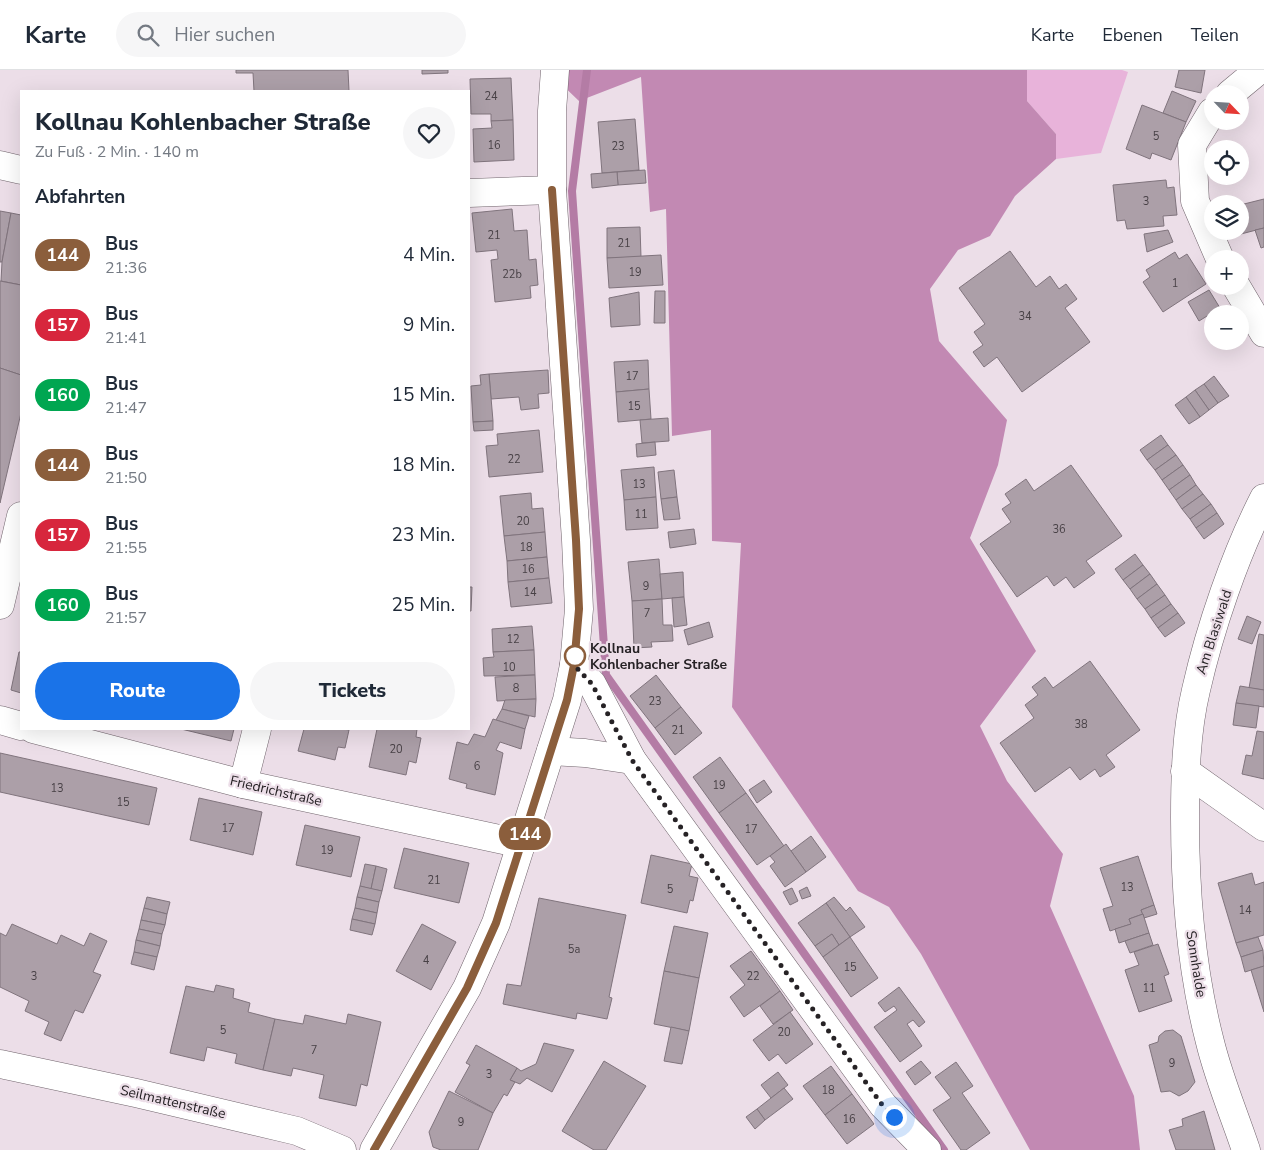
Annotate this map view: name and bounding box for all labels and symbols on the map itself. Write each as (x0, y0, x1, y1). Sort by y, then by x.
north arrow (1204, 85, 1249, 130)
house number: 24 (484, 89, 498, 104)
house number: 5 (1153, 129, 1160, 144)
house number: 16 (487, 138, 501, 153)
house number: 23 (611, 139, 625, 154)
house number: 3 (1143, 194, 1149, 209)
house number: 21 (487, 228, 501, 243)
house number: 21 (617, 236, 631, 251)
house number: 19 (628, 265, 642, 280)
house number: 22b (502, 267, 522, 282)
house number: 1 (1172, 276, 1178, 291)
house number: 34 (1018, 309, 1032, 324)
house number: 17 (625, 369, 639, 384)
house number: 15 (627, 399, 641, 414)
house number: 22 (507, 452, 521, 467)
house number: 13 (632, 477, 646, 492)
house number: 11 (634, 507, 648, 522)
house number: 20 (516, 514, 530, 529)
house number: 36 (1052, 522, 1066, 537)
house number: 18 (519, 540, 533, 555)
house number: 16 (521, 562, 535, 577)
house number: 9 (643, 579, 649, 594)
house number: 14 (523, 585, 537, 600)
street label: Am Blasiwald (1191, 587, 1237, 677)
house number: 7 (644, 606, 650, 621)
house number: 12 (506, 632, 520, 647)
place label: Kollnau Kohlenbacher Straße (590, 639, 728, 674)
marker: Kollnau Kohlenbacher Straße (564, 645, 586, 667)
house number: 10 (502, 660, 516, 675)
house number: 8 (513, 681, 520, 696)
house number: 23 (648, 694, 662, 709)
house number: 38 (1074, 717, 1088, 732)
house number: 21 (671, 723, 685, 738)
house number: 20 (389, 742, 403, 757)
house number: 6 (474, 759, 481, 774)
street label: Friedrichstraße (228, 771, 324, 811)
house number: 19 (712, 778, 726, 793)
house number: 13 (50, 781, 64, 796)
house number: 15 (116, 795, 130, 810)
line badge: 144 (496, 818, 554, 850)
house number: 17 (221, 821, 235, 836)
house number: 17 (744, 822, 758, 837)
house number: 19 (320, 843, 334, 858)
house number: 21 (427, 873, 441, 888)
house number: 13 (1120, 880, 1134, 895)
house number: 5 (667, 882, 674, 897)
house number: 14 (1238, 903, 1252, 918)
street label: Sonnhalde (1181, 929, 1211, 999)
house number: 5a (568, 942, 580, 957)
house number: 4 (423, 953, 430, 968)
house number: 15 (843, 960, 857, 975)
house number: 3 (31, 969, 37, 984)
house number: 22 (746, 969, 760, 984)
house number: 11 (1142, 981, 1156, 996)
house number: 5 (220, 1023, 227, 1038)
house number: 20 (777, 1025, 791, 1040)
house number: 7 (311, 1043, 317, 1058)
house number: 9 (1169, 1056, 1175, 1071)
house number: 3 (486, 1067, 492, 1082)
street label: Seilmattenstraße (118, 1081, 228, 1123)
house number: 18 (821, 1083, 835, 1098)
your location (882, 1105, 907, 1130)
house number: 16 (842, 1112, 856, 1127)
house number: 9 (458, 1115, 464, 1130)

